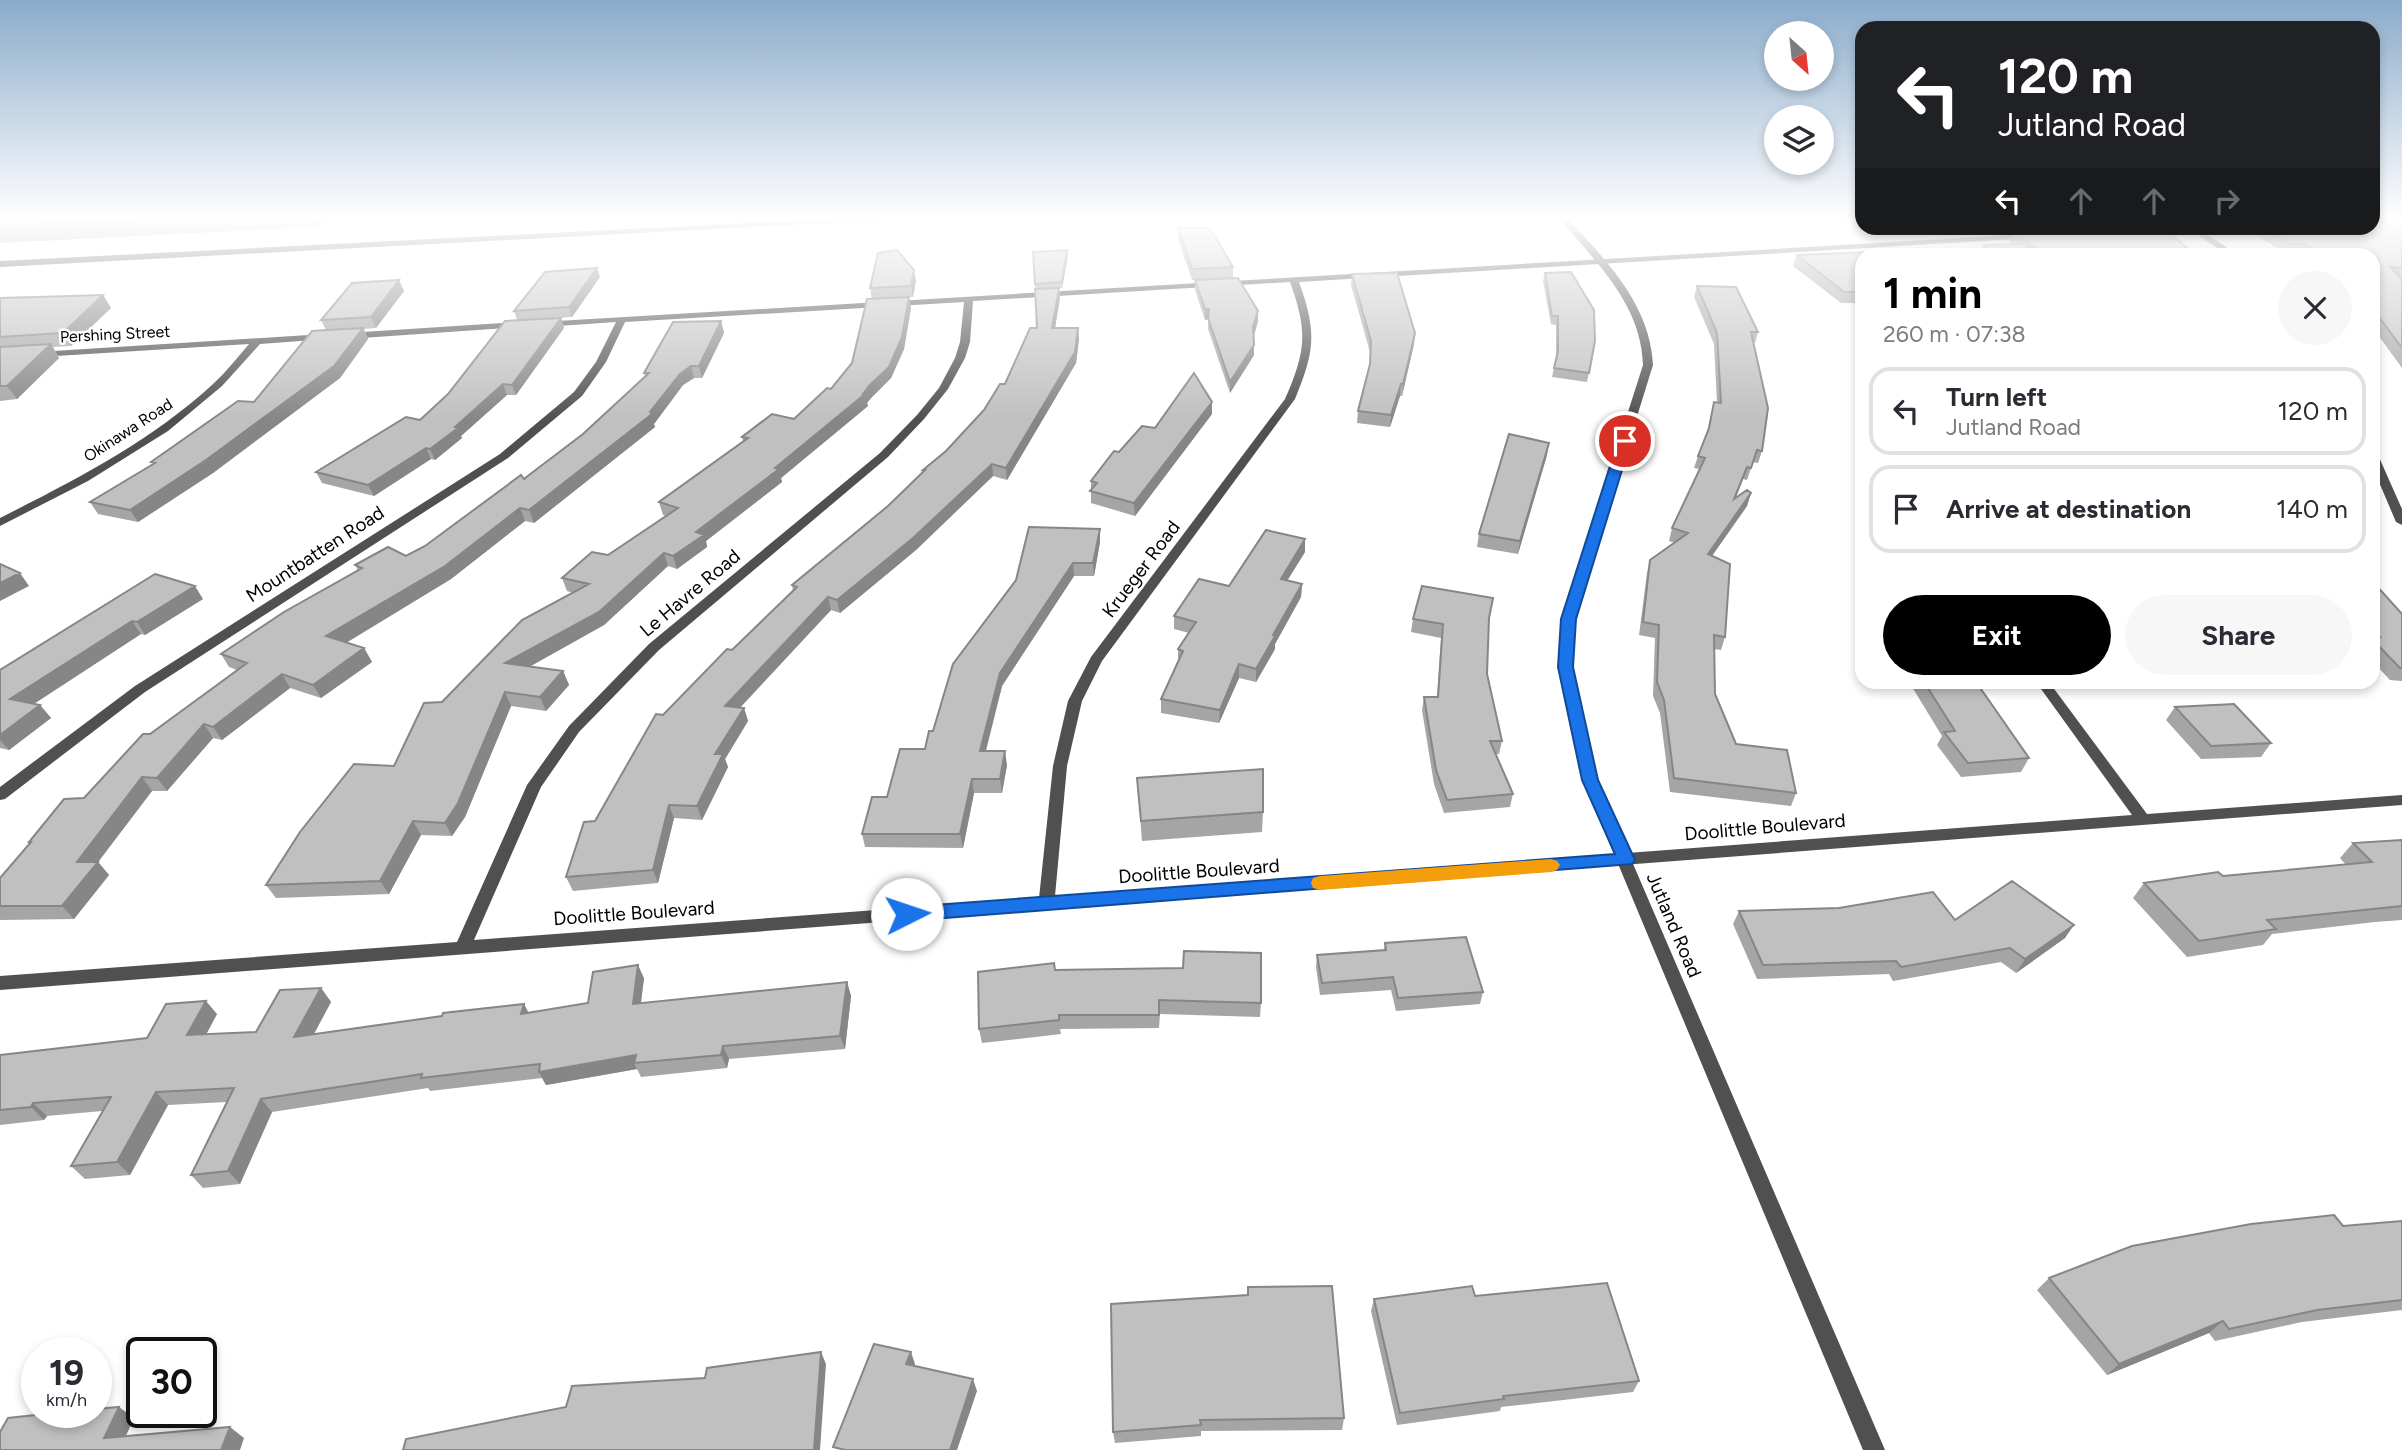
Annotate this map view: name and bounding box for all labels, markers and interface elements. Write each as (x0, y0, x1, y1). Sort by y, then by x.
north arrow (1764, 21, 1834, 91)
map controls (1764, 21, 1834, 175)
text: 120 m (1998, 46, 2133, 105)
icon: left (1883, 49, 1974, 140)
button: layers (1764, 105, 1834, 175)
text: Jutland Road (1998, 106, 2186, 144)
icon: left (1989, 182, 2027, 220)
icon: ahead (2062, 182, 2100, 220)
icon: ahead (2135, 182, 2173, 220)
icon: right (2208, 182, 2246, 220)
text: 1 min (1883, 268, 1982, 319)
button: close (2278, 271, 2352, 345)
text: 260 m · 07:38 (1883, 320, 2026, 348)
street label: Pershing Street (59, 322, 171, 346)
text: Turn left (1946, 381, 2047, 413)
icon: left (1887, 392, 1925, 430)
street label: Okinawa Road (80, 394, 176, 466)
text: 120 m (2278, 395, 2348, 427)
pin (1595, 411, 1655, 471)
text: Jutland Road (1946, 413, 2081, 441)
icon: arrive (1606, 422, 1644, 460)
icon: arrive (1887, 490, 1925, 528)
text: Arrive at destination (1946, 493, 2191, 525)
text: 140 m (2276, 493, 2348, 525)
street label: Mountbatten Road (242, 501, 388, 607)
street label: Krueger Road (1097, 516, 1185, 622)
street label: Le Havre Road (635, 544, 745, 642)
button: Exit (1883, 595, 2111, 675)
button: Share (2125, 595, 2352, 675)
street label: Doolittle Boulevard (1683, 808, 1847, 846)
street label: Doolittle Boulevard (1118, 854, 1280, 888)
street label: Jutland Road (1642, 869, 1706, 981)
position arrow (870, 877, 944, 951)
street label: Doolittle Boulevard (553, 896, 715, 930)
speed limit sign: 30 (126, 1337, 217, 1428)
text: 19 (49, 1352, 84, 1394)
text: km/h (46, 1389, 87, 1411)

